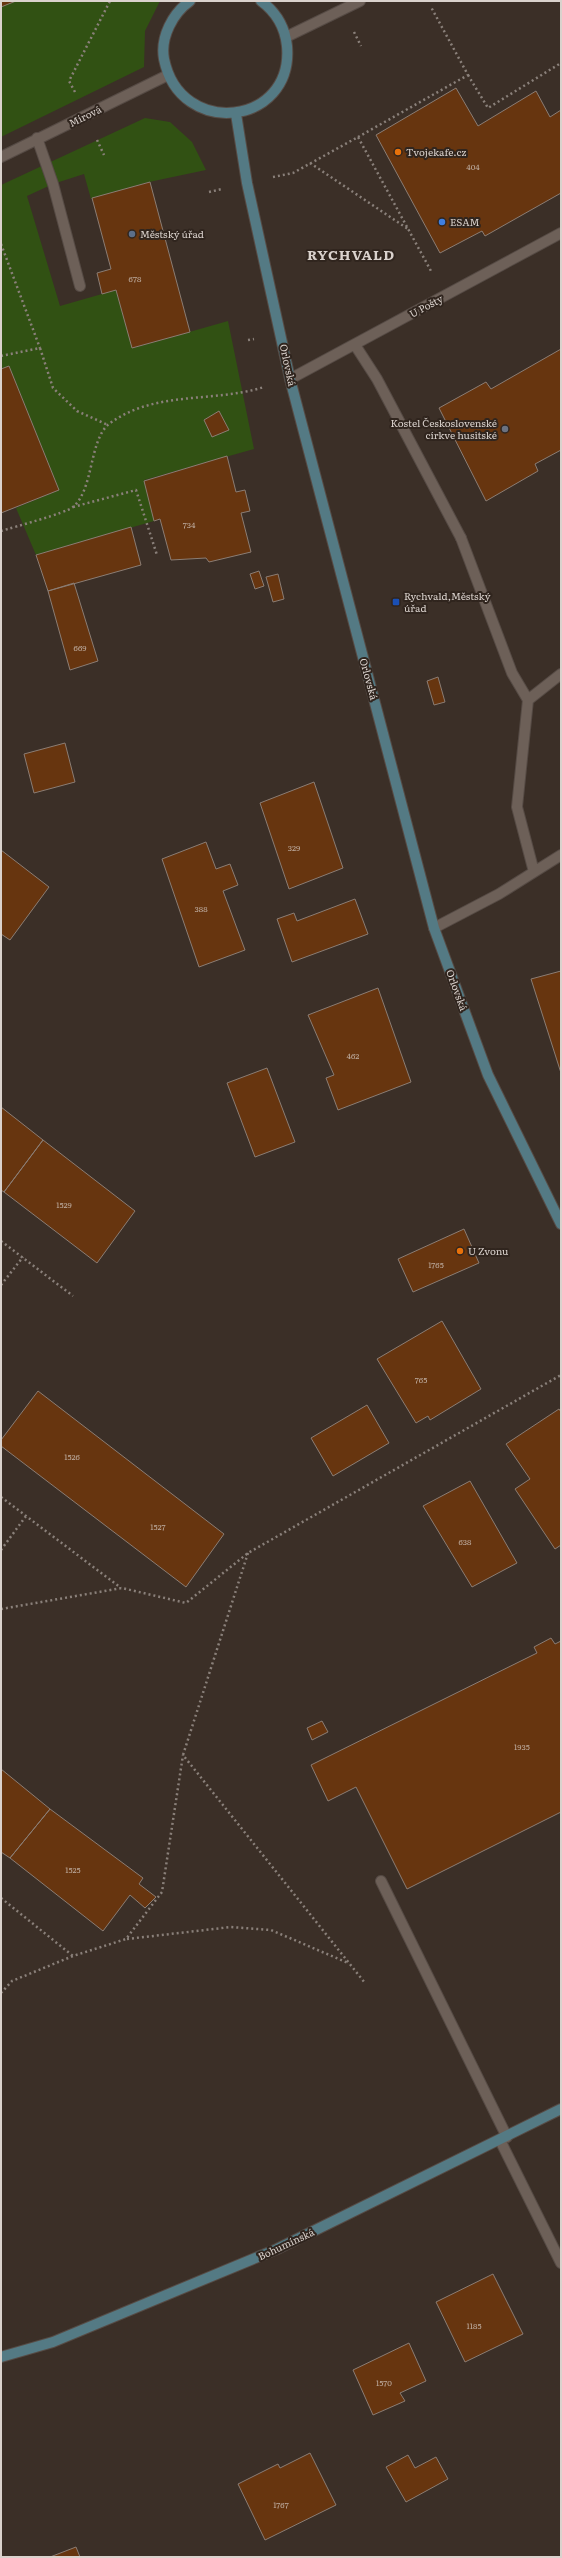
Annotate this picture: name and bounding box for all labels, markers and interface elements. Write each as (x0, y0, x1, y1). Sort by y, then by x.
street label: Mírová (66, 101, 104, 130)
place label: Tvojekafe.cz (406, 144, 466, 159)
marker: Tvojekafe.cz (393, 147, 403, 157)
house number: 404 (466, 161, 480, 172)
place label: ESAM (450, 214, 480, 229)
marker: ESAM (437, 217, 447, 227)
place label: Městský úřad (140, 226, 204, 241)
marker: Městský úřad (127, 229, 137, 239)
district label: RYCHVALD (307, 244, 395, 264)
house number: 678 (129, 273, 142, 284)
street label: U Pošty (406, 290, 445, 321)
street label: Orlovská (277, 342, 300, 388)
place label: Kostel Československé církve husitské (390, 415, 497, 442)
marker: Kostel Československé církve husitské (500, 424, 510, 434)
house number: 734 (183, 519, 196, 530)
place label: Rychvald,Městský úřad (404, 588, 491, 615)
marker: Rychvald,Městský úřad (391, 597, 401, 607)
house number: 669 (74, 642, 86, 653)
street label: Orlovská (357, 656, 382, 702)
house number: 329 (288, 842, 300, 853)
house number: 388 (194, 903, 208, 914)
street label: Orlovská (443, 967, 472, 1013)
house number: 462 (347, 1050, 359, 1061)
house number: 1529 (56, 1199, 72, 1210)
place label: U Zvonu (468, 1243, 509, 1258)
marker: U Zvonu (455, 1246, 465, 1256)
house number: 1765 (428, 1259, 444, 1270)
house number: 765 (415, 1374, 427, 1385)
house number: 1526 (64, 1451, 80, 1462)
house number: 1527 (150, 1521, 166, 1532)
house number: 638 (458, 1536, 472, 1547)
house number: 1935 (514, 1741, 530, 1752)
house number: 1525 (65, 1864, 81, 1875)
street label: Bohumínská (255, 2224, 317, 2263)
house number: 1185 (467, 2320, 481, 2331)
house number: 1570 (376, 2377, 392, 2388)
house number: 1767 (273, 2499, 289, 2510)

